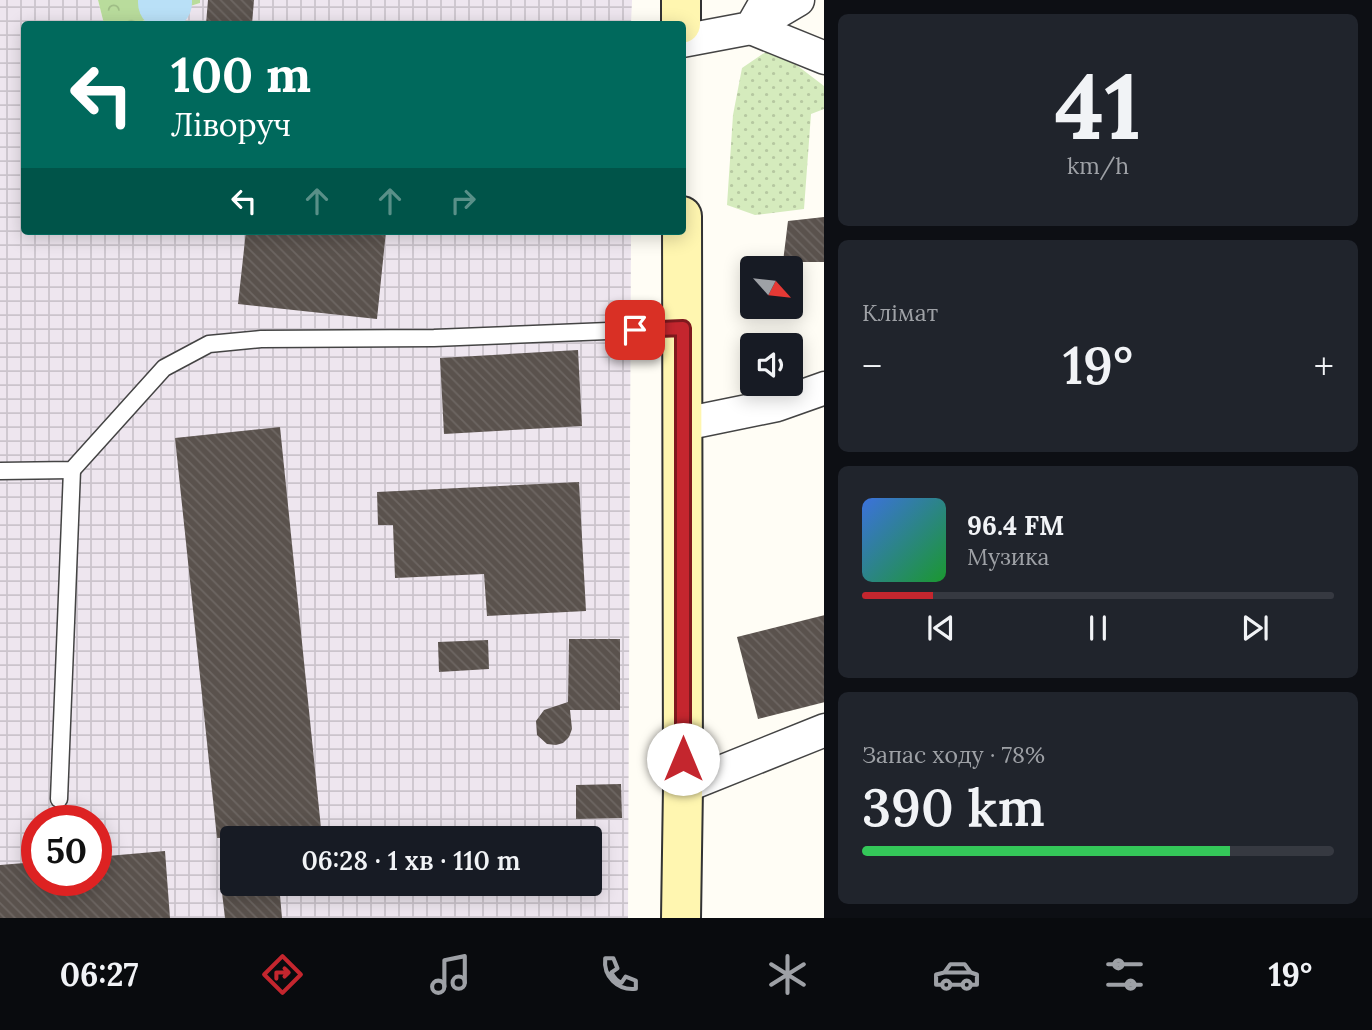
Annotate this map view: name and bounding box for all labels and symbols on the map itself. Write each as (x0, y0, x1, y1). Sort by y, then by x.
north arrow (740, 256, 803, 318)
pin (605, 300, 665, 360)
position arrow (646, 722, 720, 796)
speed limit sign: 50 (21, 805, 112, 896)

